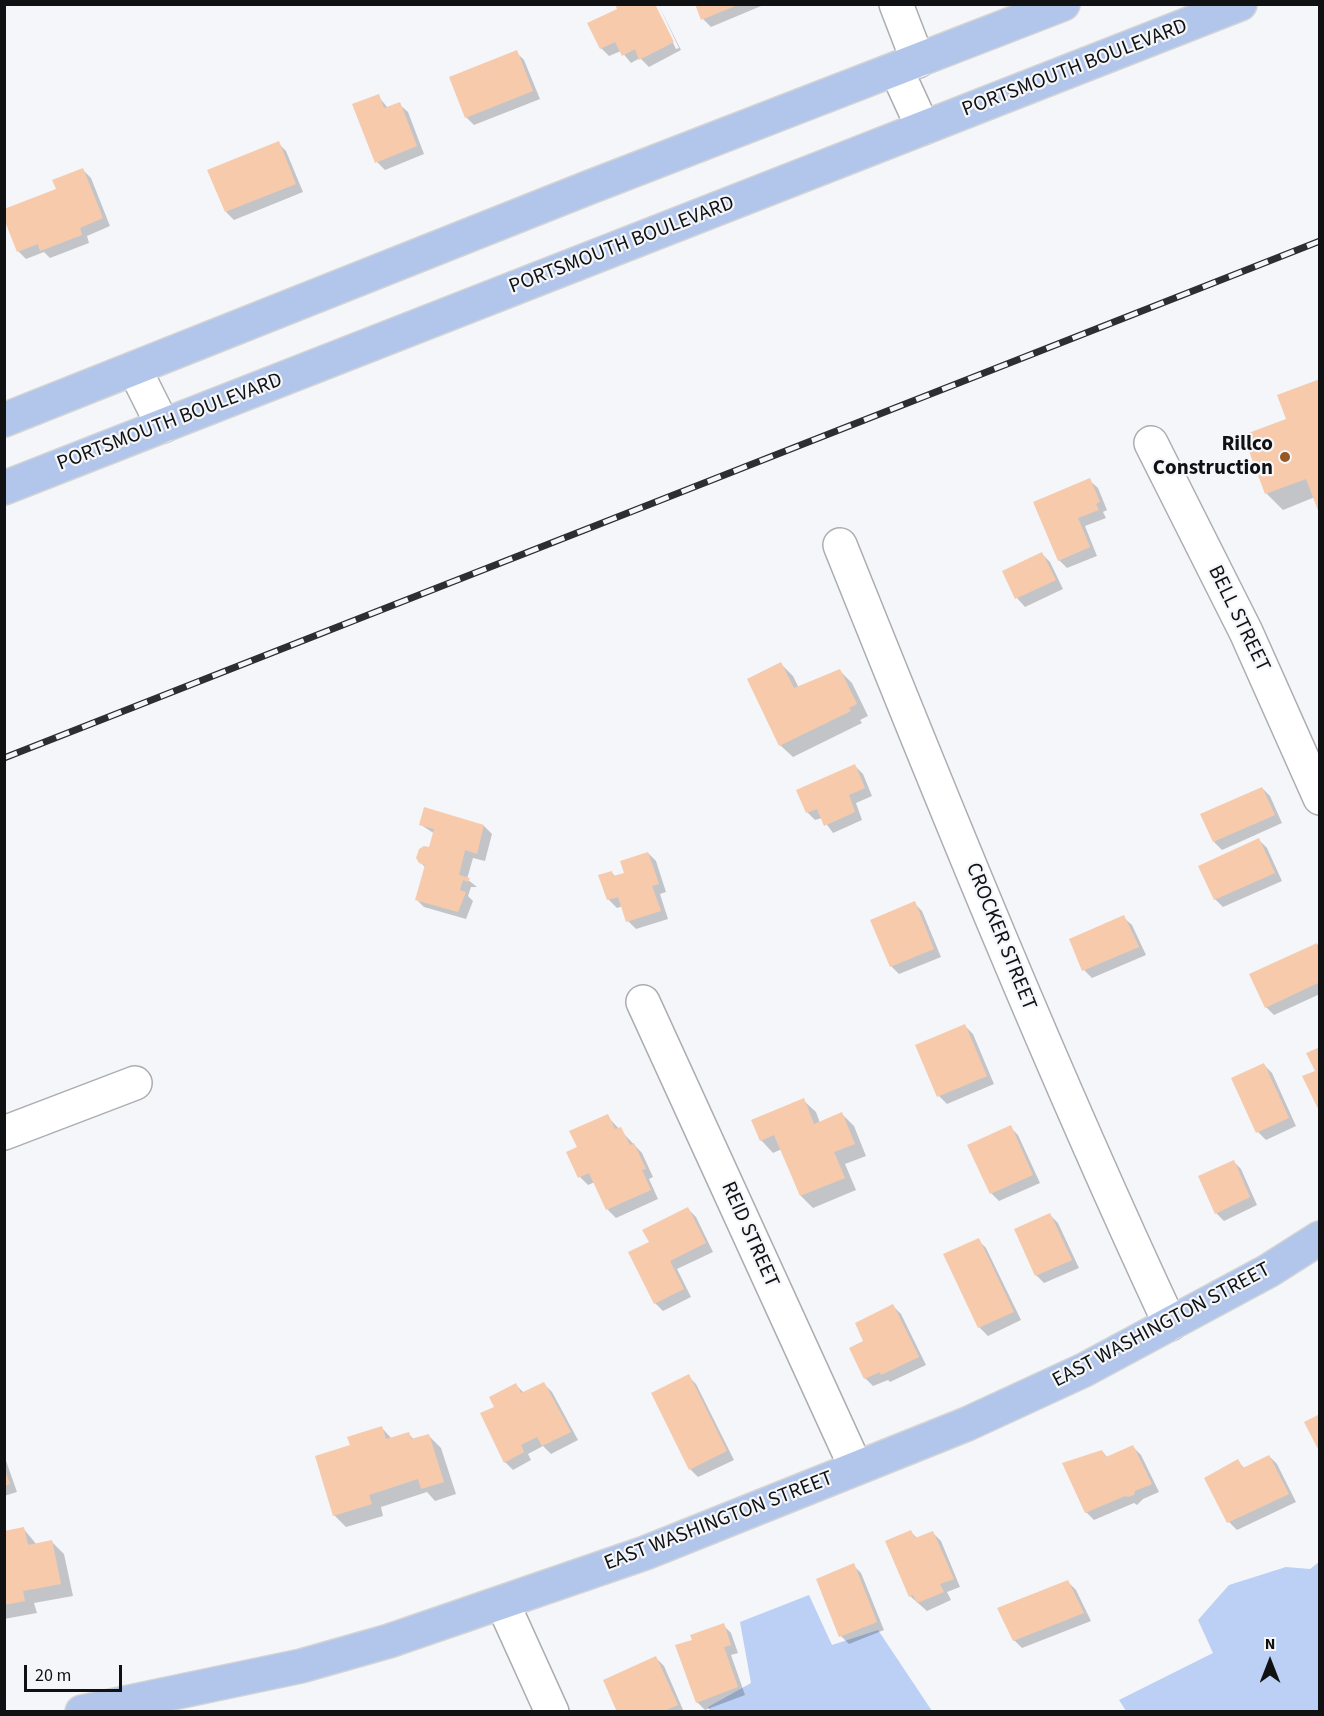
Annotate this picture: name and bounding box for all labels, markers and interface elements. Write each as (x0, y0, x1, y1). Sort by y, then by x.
street label: PORTSMOUTH BOULEVARD (959, 14, 1191, 124)
street label: PORTSMOUTH BOULEVARD (506, 191, 738, 301)
street label: PORTSMOUTH BOULEVARD (54, 368, 286, 478)
place label: Rillco Construction (1153, 432, 1273, 482)
marker: Rillco Construction (1278, 450, 1292, 464)
street label: BELL STREET (1201, 562, 1275, 676)
street label: CROCKER STREET (959, 860, 1041, 1014)
street label: REID STREET (714, 1178, 784, 1292)
street label: EAST WASHINGTON STREET (1049, 1258, 1275, 1394)
street label: EAST WASHINGTON STREET (601, 1467, 837, 1577)
north arrow (1240, 1632, 1300, 1692)
text: N (1265, 1633, 1275, 1655)
scale bar (27, 1653, 124, 1691)
text: 20 m (35, 1663, 71, 1688)

